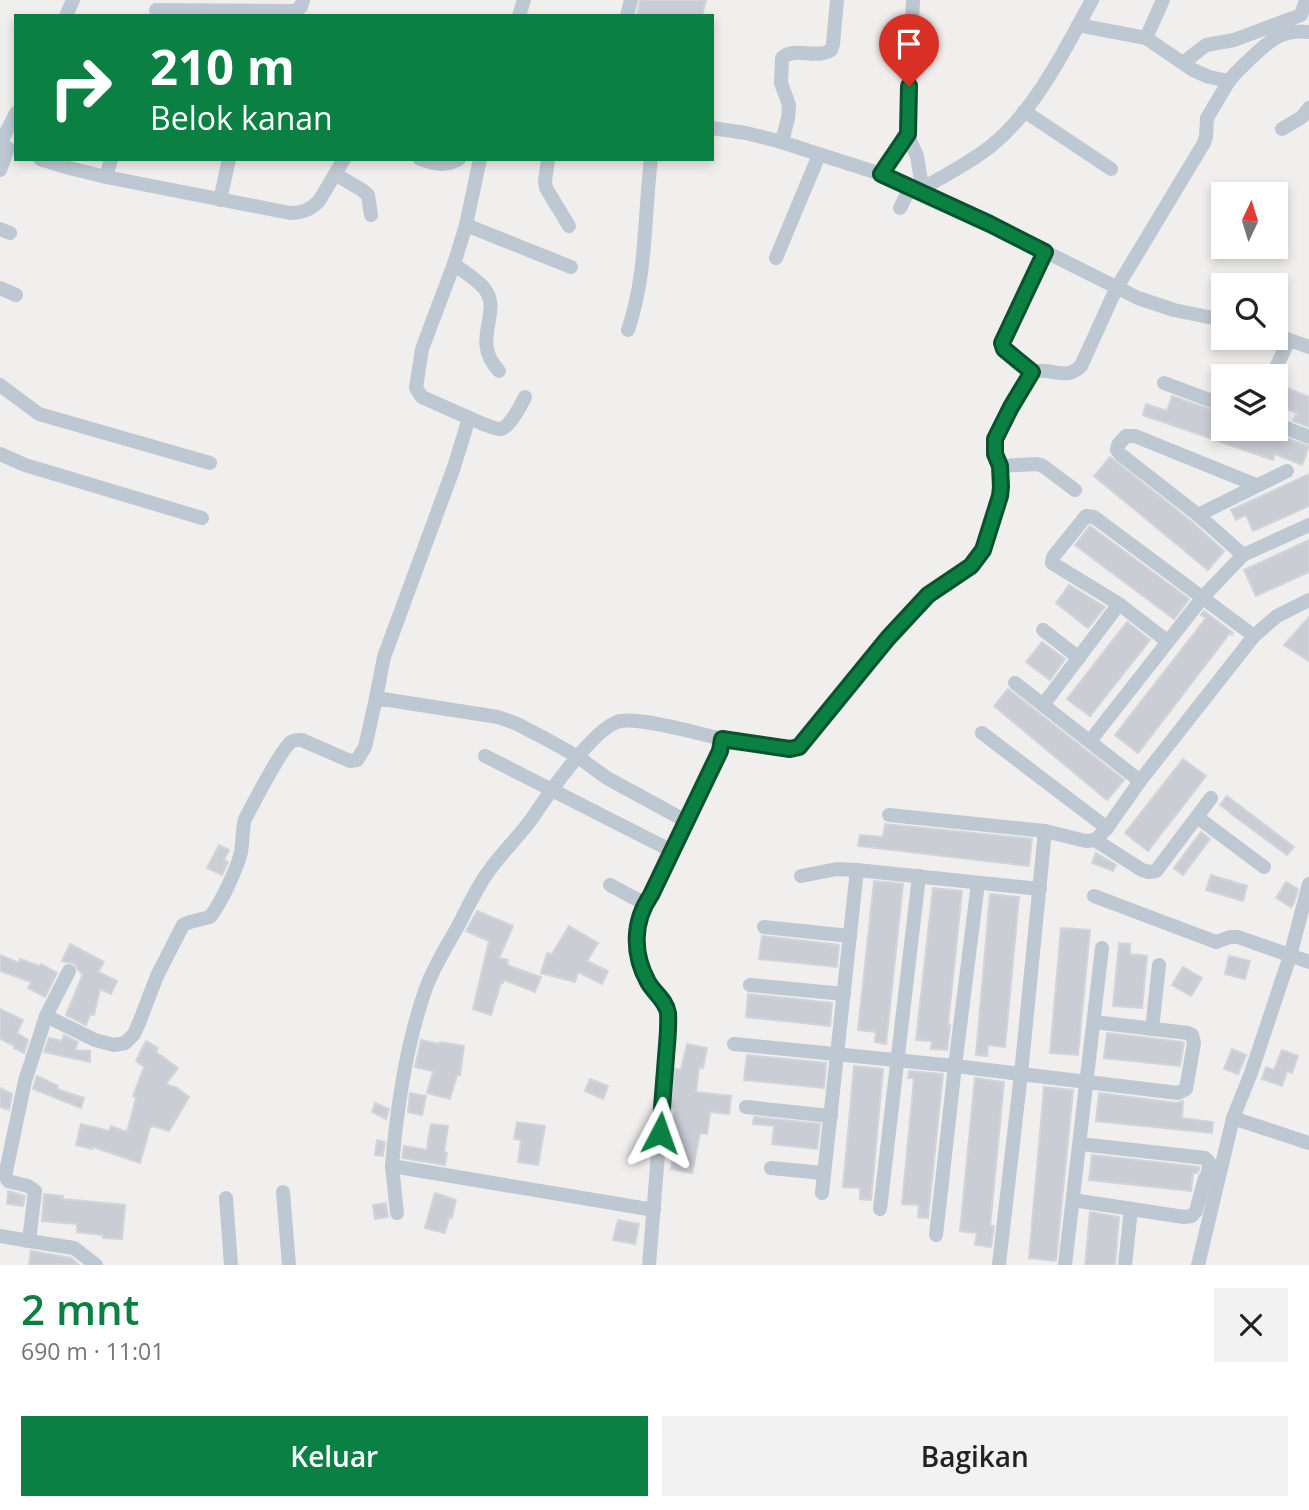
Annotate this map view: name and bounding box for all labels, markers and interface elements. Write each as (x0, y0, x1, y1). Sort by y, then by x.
pin (879, 14, 939, 86)
icon: arrive (890, 25, 928, 63)
text: 210 m (150, 33, 295, 99)
icon: right (35, 42, 126, 133)
text: Belok kanan (150, 96, 333, 139)
north arrow (1211, 182, 1288, 259)
map controls (1211, 182, 1288, 441)
button: search (1211, 273, 1288, 350)
button: layers (1211, 364, 1288, 441)
position arrow (623, 1096, 697, 1170)
text: 2 mnt (21, 1280, 139, 1337)
button: close (1214, 1288, 1288, 1362)
text: 690 m · 11:01 (21, 1335, 164, 1367)
button: Keluar (21, 1416, 648, 1496)
button: Bagikan (662, 1416, 1288, 1496)

